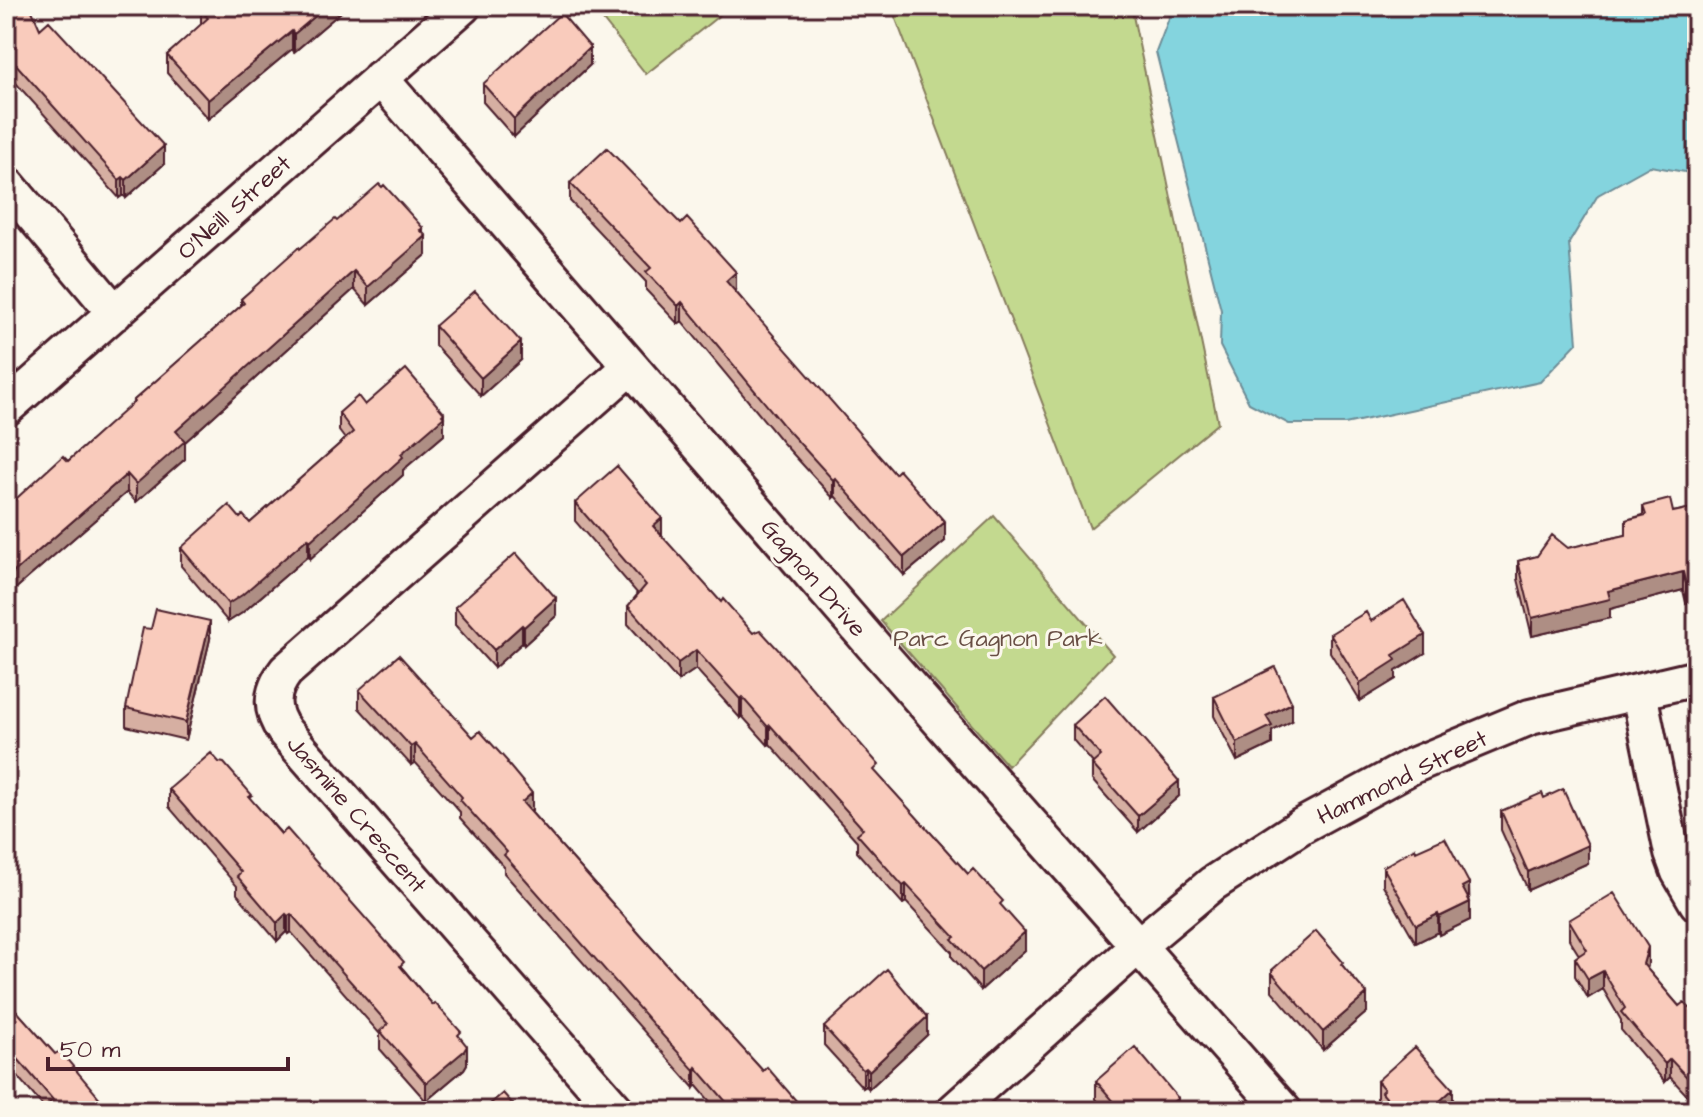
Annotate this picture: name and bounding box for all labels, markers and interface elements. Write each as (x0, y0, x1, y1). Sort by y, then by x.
street label: O'Neill Street (170, 147, 299, 268)
street label: Gagnon Drive (752, 512, 874, 646)
park label: Parc Gagnon Park (893, 622, 1103, 657)
street label: Hammond Street (1312, 722, 1494, 834)
street label: Jasmine Crescent (278, 728, 435, 901)
scale bar (48, 1021, 288, 1071)
text: 50 m (60, 1033, 121, 1067)

